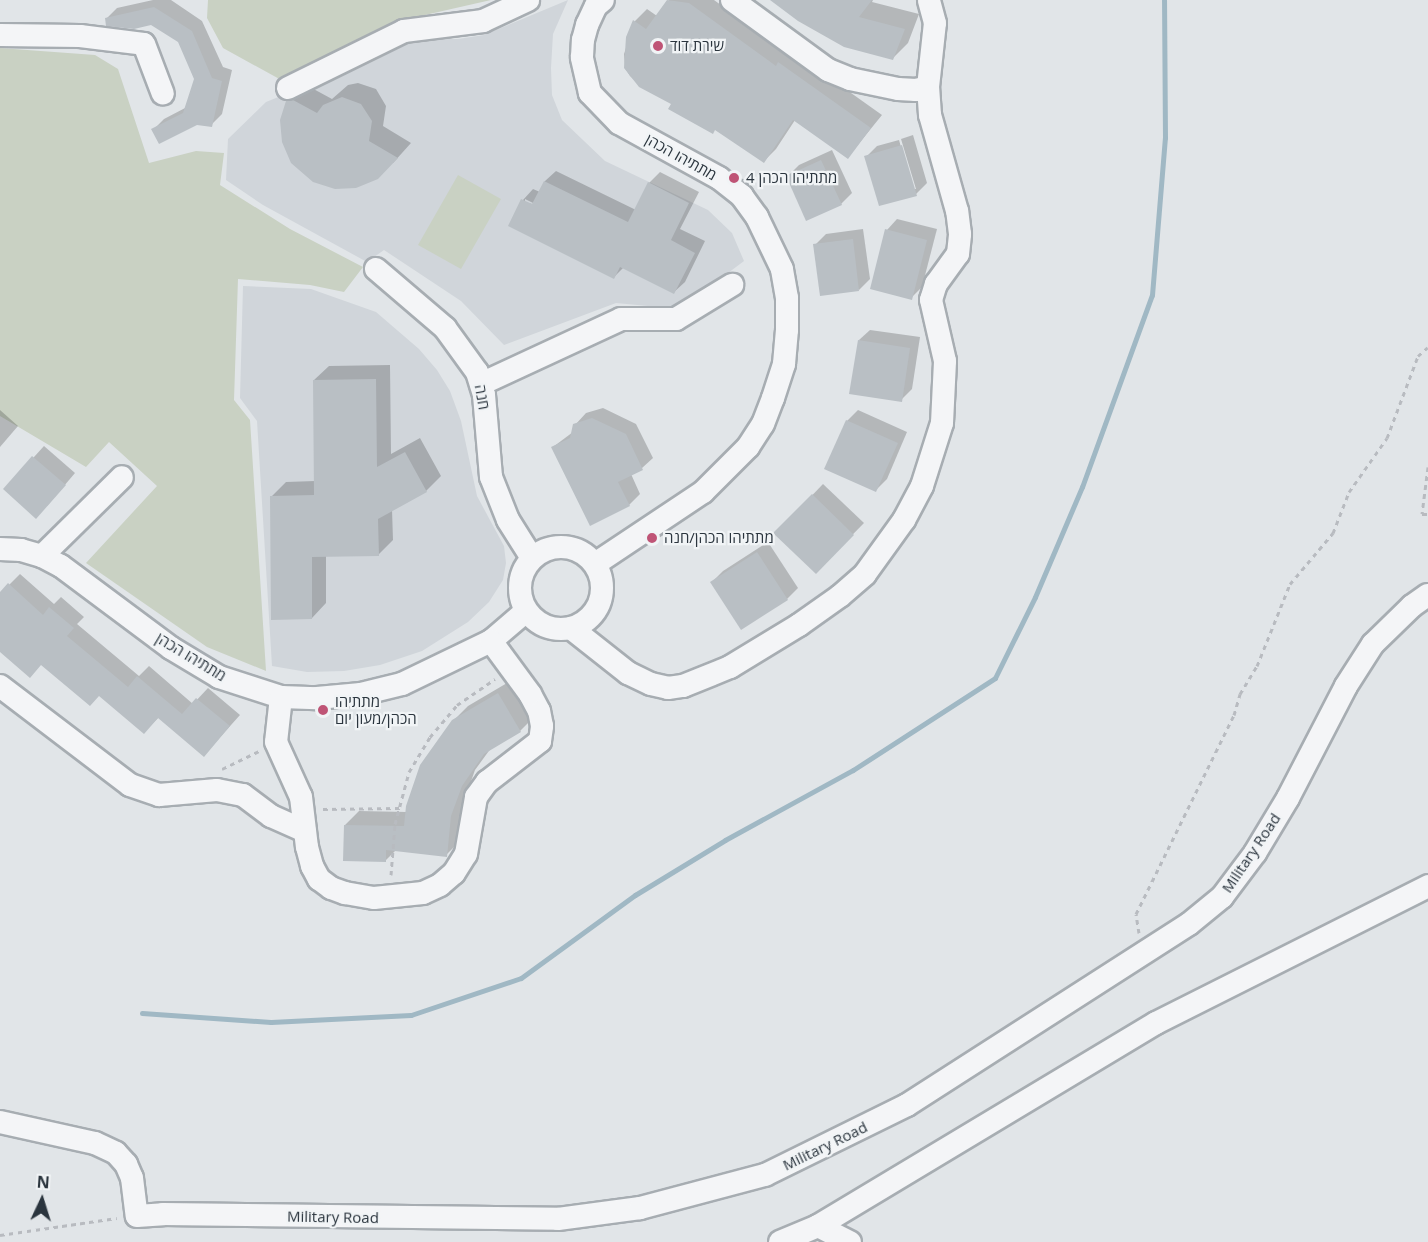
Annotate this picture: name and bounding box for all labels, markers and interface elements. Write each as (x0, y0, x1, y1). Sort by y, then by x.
place label: שירת דוד (670, 37, 724, 55)
marker: שירת דוד (651, 39, 665, 53)
street label: מתתיהו הכהן (642, 130, 720, 184)
place label: מתתיהו הכהן 4 (746, 169, 837, 187)
marker: מתתיהו הכהן 4 (727, 171, 741, 185)
street label: חנה (471, 383, 493, 411)
place label: מתתיהו הכהן/חנה (664, 529, 774, 547)
marker: מתתיהו הכהן/חנה (645, 531, 659, 545)
street label: מתתיהו הכהן (153, 629, 229, 685)
place label: מתתיהו הכהן/מעון יום (335, 692, 417, 727)
marker: מתתיהו הכהן/מעון יום (316, 703, 330, 717)
street label: Military Road (1218, 810, 1284, 896)
street label: Military Road (780, 1118, 870, 1174)
north arrow (12, 1170, 72, 1230)
text: N (36, 1171, 51, 1193)
street label: Military Road (287, 1207, 379, 1227)

